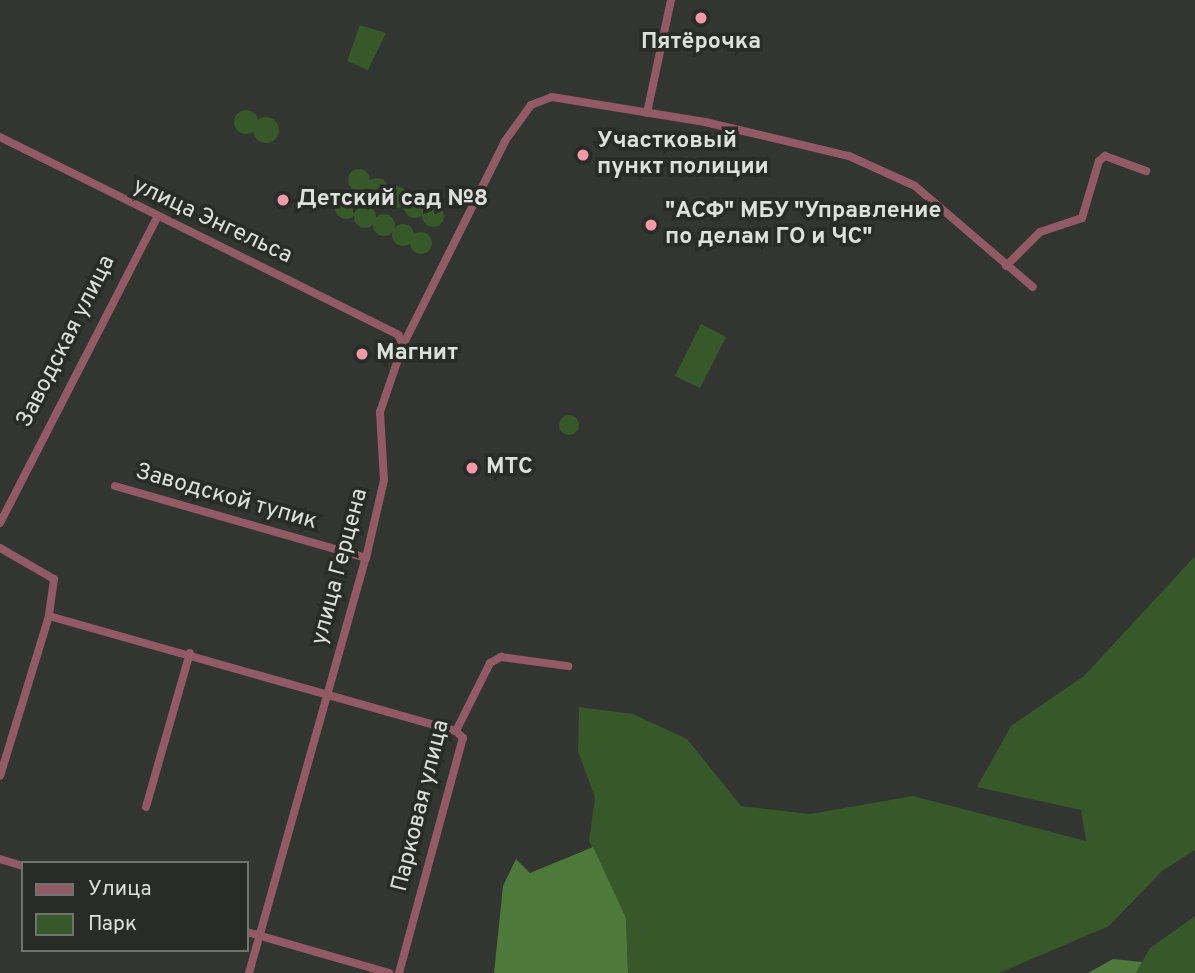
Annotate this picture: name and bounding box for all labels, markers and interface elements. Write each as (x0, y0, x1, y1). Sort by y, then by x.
marker: Пятёрочка (693, 10, 709, 26)
place label: Пятёрочка (641, 29, 761, 57)
place label: Участковый пункт полиции (597, 128, 769, 182)
marker: Участковый пункт полиции (575, 147, 591, 163)
street label: улица Энгельса (128, 173, 296, 271)
place label: Детский сад №8 (297, 186, 488, 214)
marker: Детский сад №8 (275, 192, 291, 208)
place label: "АСФ" МБУ "Управление по делам ГО и ЧС" (665, 198, 942, 252)
marker: "АСФ" МБУ "Управление по делам ГО и ЧС" (643, 217, 659, 233)
street label: Заводская улица (12, 251, 122, 433)
place label: Магнит (376, 340, 458, 368)
marker: Магнит (354, 346, 370, 362)
place label: МТС (486, 454, 533, 482)
street label: Заводской тупик (132, 459, 320, 537)
marker: МТС (464, 460, 480, 476)
street label: улица Герцена (307, 486, 375, 648)
street label: Парковая улица (387, 717, 457, 895)
legend (21, 861, 248, 952)
text: Улица (88, 876, 152, 903)
text: Парк (88, 911, 137, 938)

